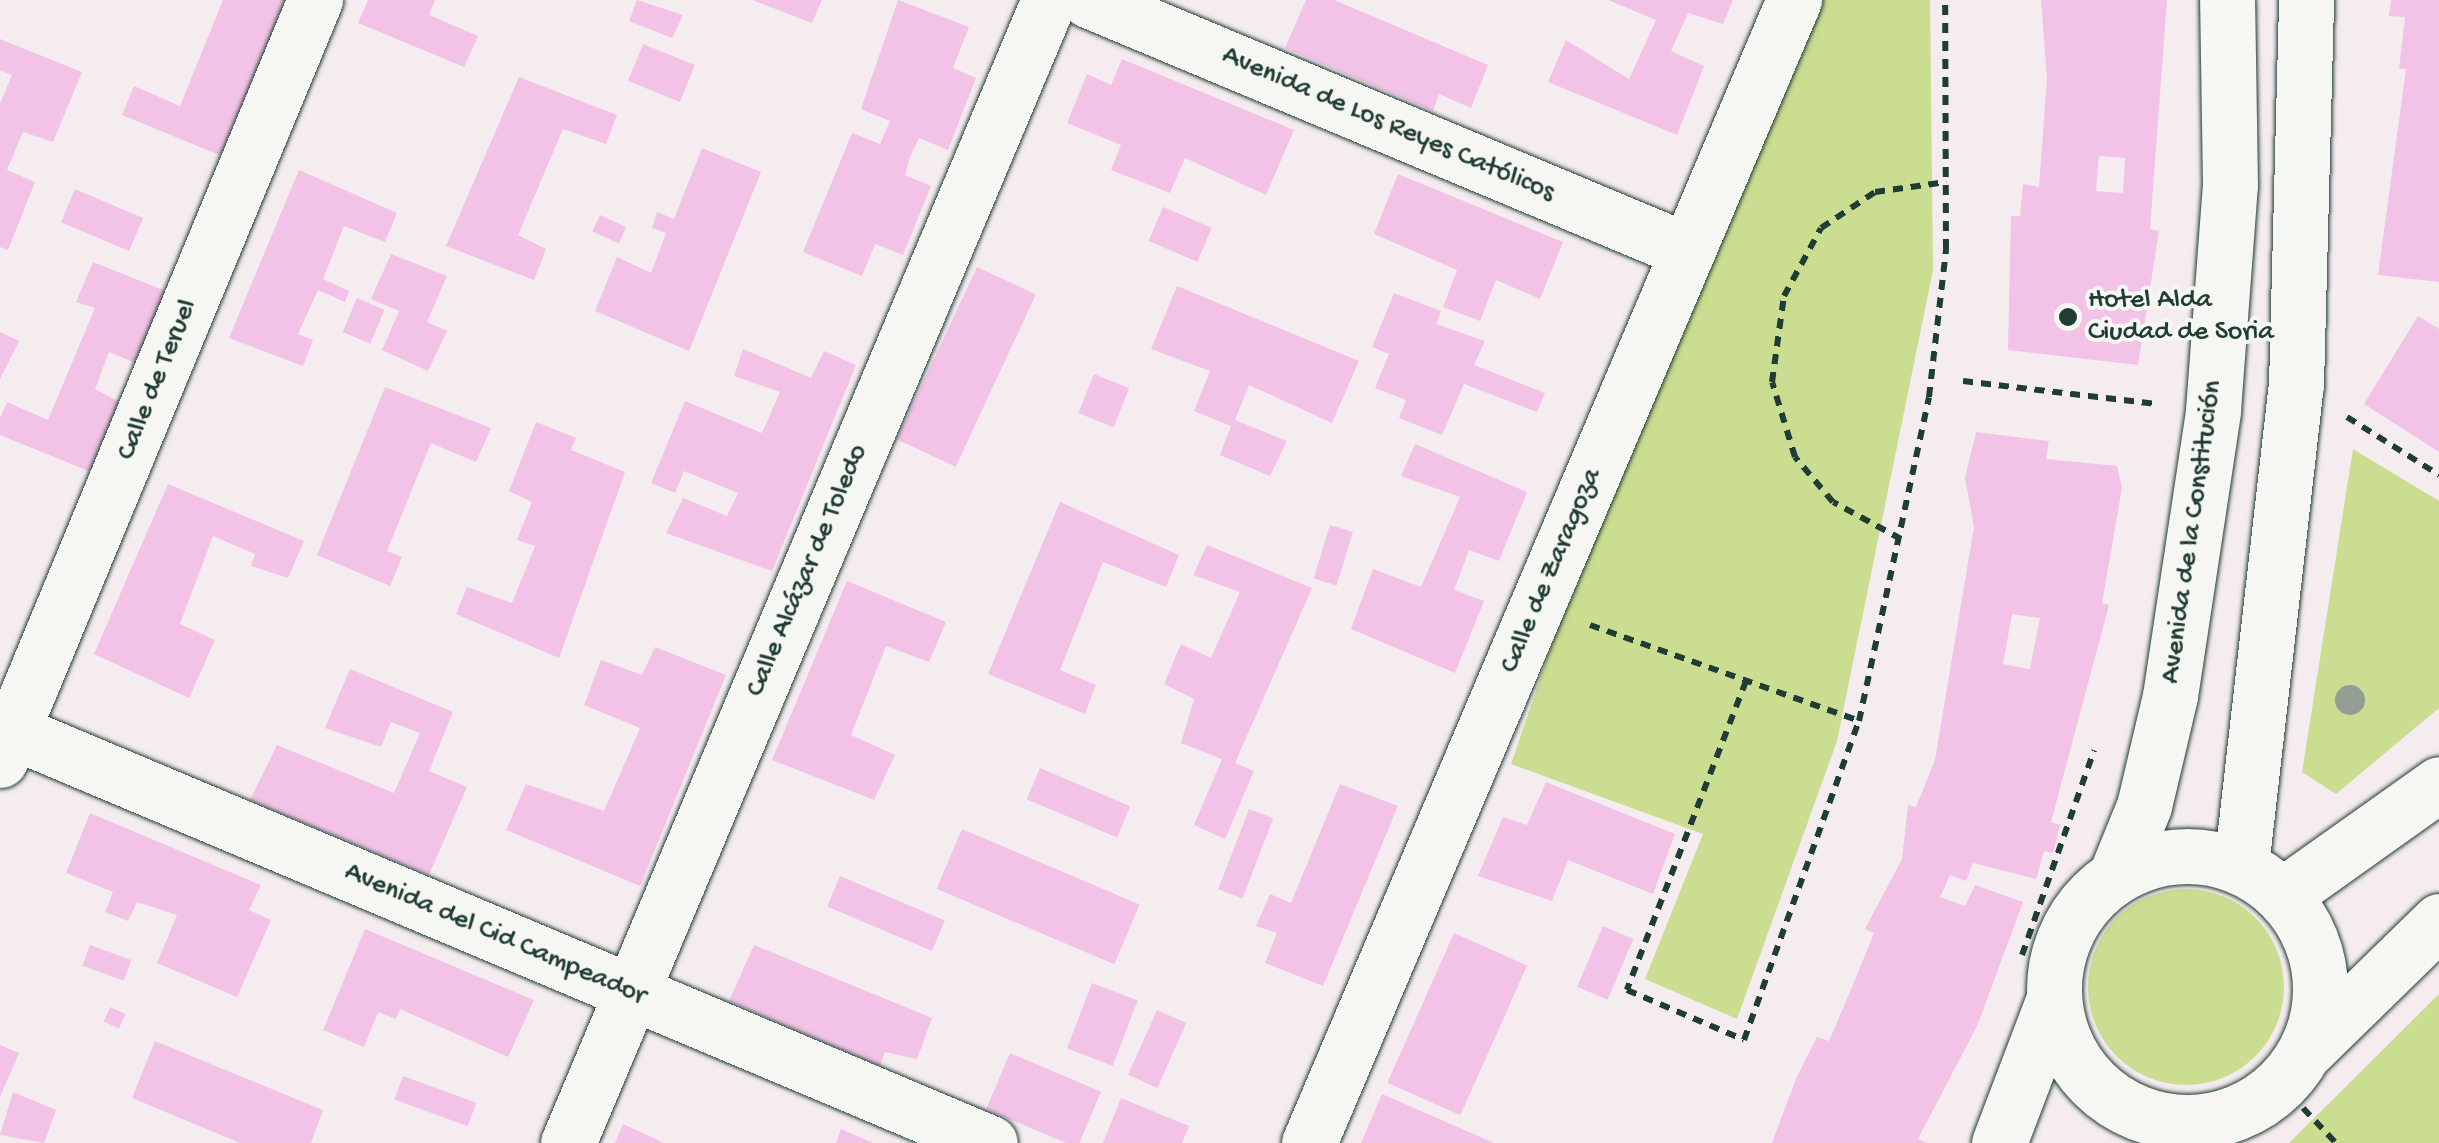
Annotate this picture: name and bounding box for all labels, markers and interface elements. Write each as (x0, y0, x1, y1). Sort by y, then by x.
street label: Avenida de Los Reyes Católicos (1217, 40, 1559, 210)
place label: Hotel Alda Ciudad de Soria (2088, 284, 2274, 350)
street label: Calle de Teruel (110, 295, 206, 465)
marker: Hotel Alda Ciudad de Soria (2057, 306, 2079, 328)
street label: Avenida de la Constitución (2155, 378, 2231, 686)
street label: Calle Alcázar de Toledo (740, 440, 876, 702)
street label: Calle de Zaragoza (1494, 464, 1610, 678)
street label: Avenida del Cid Campeador (339, 856, 651, 1014)

